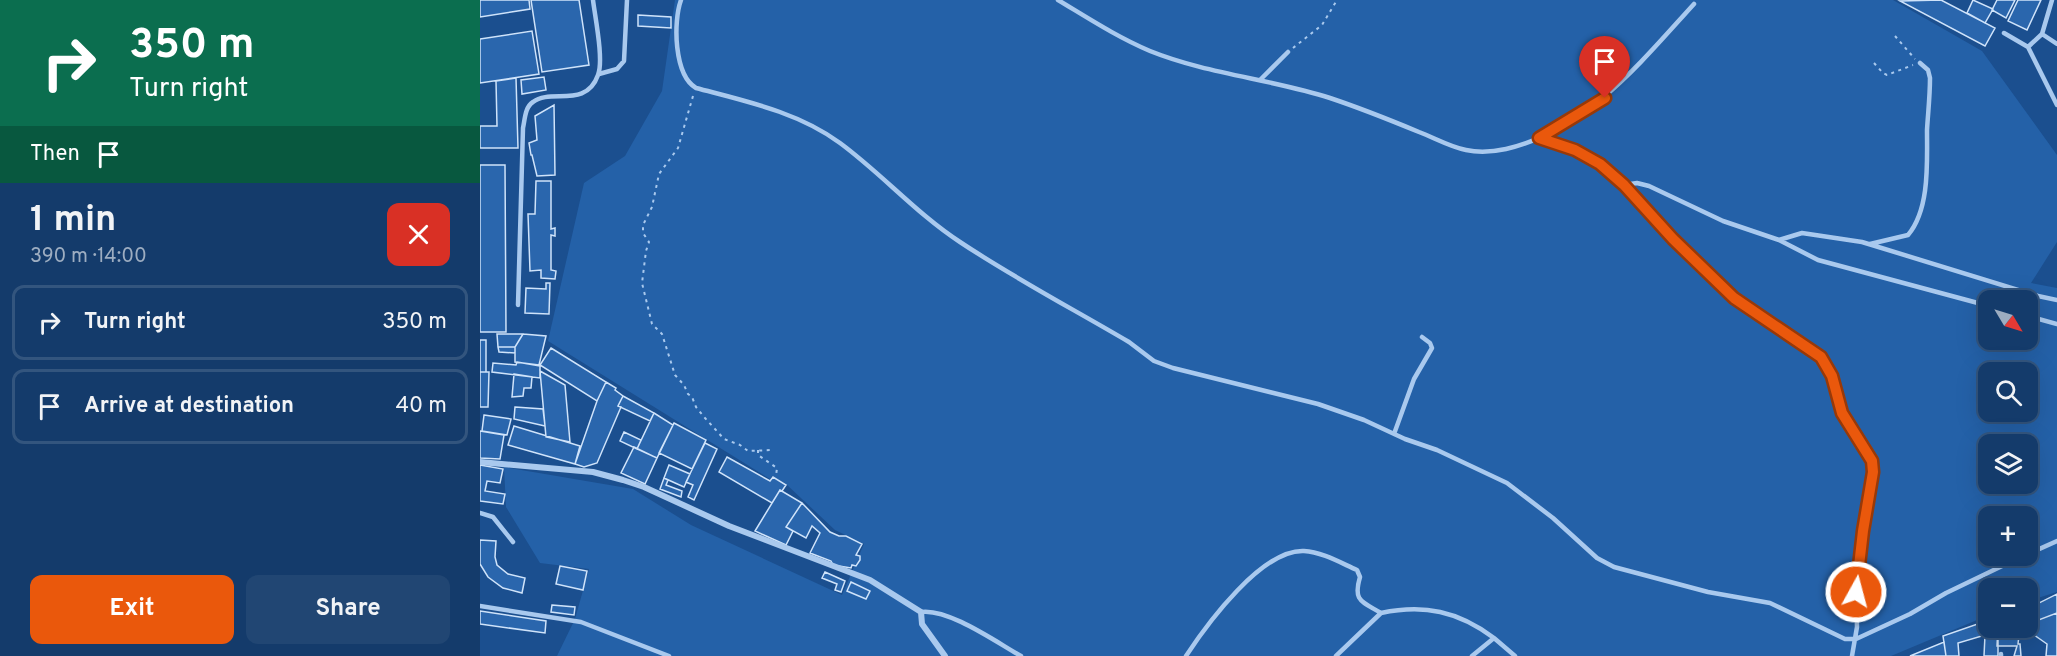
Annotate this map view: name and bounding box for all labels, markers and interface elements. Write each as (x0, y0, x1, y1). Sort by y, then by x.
text: 350 m (129, 20, 255, 73)
icon: right (30, 24, 108, 102)
pin (1579, 36, 1630, 98)
icon: arrive (1588, 45, 1621, 78)
text: Turn right (129, 72, 248, 106)
icon: arrive (92, 138, 125, 171)
text: Then (30, 141, 80, 168)
text: 1 min (30, 198, 116, 244)
button: close (387, 203, 450, 266)
text: 390 m · 14:00 (30, 244, 147, 270)
north arrow (1978, 290, 2038, 350)
map controls (1978, 290, 2038, 638)
icon: right (33, 306, 66, 339)
text: Turn right (84, 309, 186, 336)
text: 350 m (382, 309, 447, 336)
button: search (1978, 362, 2038, 422)
icon: arrive (33, 390, 66, 423)
text: Arrive at destination (84, 393, 294, 420)
text: 40 m (395, 393, 447, 420)
button: layers (1978, 434, 2038, 494)
button: + (1978, 506, 2038, 566)
position arrow (1824, 560, 1888, 624)
button: Exit (30, 575, 234, 644)
button: Share (246, 575, 450, 644)
button: − (1978, 578, 2038, 638)

